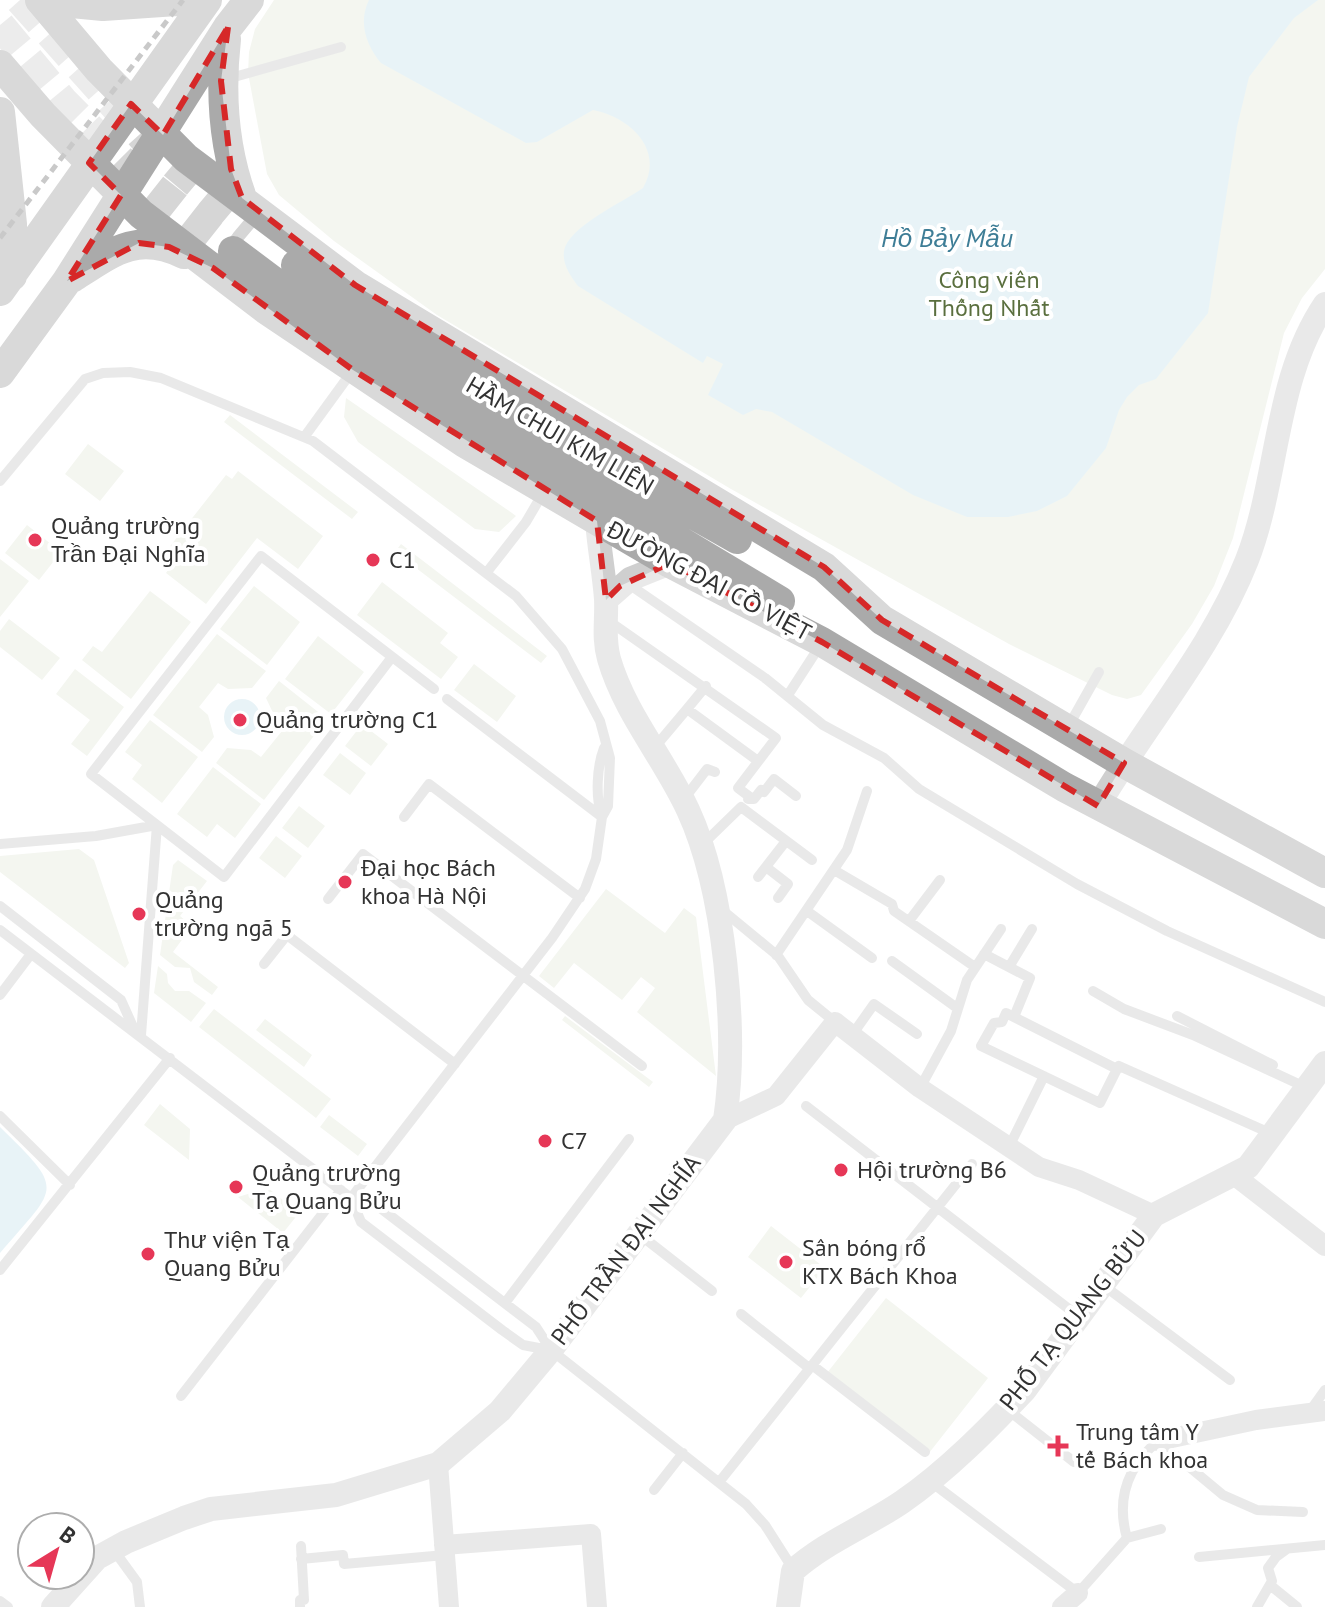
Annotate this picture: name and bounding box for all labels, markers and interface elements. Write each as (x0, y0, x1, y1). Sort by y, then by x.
water label: Hồ Bảy Mẫu (881, 221, 1013, 254)
park label: Công viên Thống Nhất (928, 264, 1050, 323)
street label: HẦM CHUI KIM LIÊN (461, 369, 660, 502)
place label: Quảng trường Trần Đại Nghĩa (51, 510, 206, 569)
street label: ĐƯỜNG ĐẠI CỒ VIỆT (601, 513, 817, 648)
marker: Quảng trường Trần Đại Nghĩa (26, 531, 44, 549)
place label: C1 (389, 544, 416, 575)
marker: C1 (364, 551, 382, 569)
place label: Quảng trường C1 (256, 704, 438, 735)
marker: Quảng trường C1 (231, 711, 249, 729)
place label: Đại học Bách khoa Hà Nội (360, 852, 496, 911)
marker: Đại học Bách khoa Hà Nội (336, 873, 354, 891)
place label: Quảng trường ngã 5 (155, 884, 293, 943)
marker: Quảng trường ngã 5 (130, 905, 148, 923)
place label: C7 (561, 1125, 588, 1156)
marker: C7 (536, 1132, 554, 1150)
street label: PHỐ TRẦN ĐẠI NGHĨA (544, 1148, 707, 1351)
place label: Hội trường B6 (857, 1154, 1007, 1185)
place label: Quảng trường Tạ Quang Bửu (252, 1157, 402, 1216)
marker: Hội trường B6 (832, 1161, 850, 1179)
marker: Quảng trường Tạ Quang Bửu (227, 1178, 245, 1196)
street label: PHỐ TẠ QUANG BỬU (992, 1223, 1153, 1416)
place label: Thư viện Tạ Quang Bửu (164, 1224, 290, 1283)
place label: Sân bóng rổ KTX Bách Khoa (802, 1232, 958, 1291)
marker: Thư viện Tạ Quang Bửu (139, 1245, 157, 1263)
marker: Sân bóng rổ KTX Bách Khoa (777, 1253, 795, 1271)
place label: Trung tâm Y tế Bách khoa (1076, 1416, 1208, 1475)
marker: Trung tâm Y tế Bách khoa (1047, 1435, 1069, 1457)
north arrow (16, 1511, 96, 1591)
text: B (54, 1520, 82, 1550)

